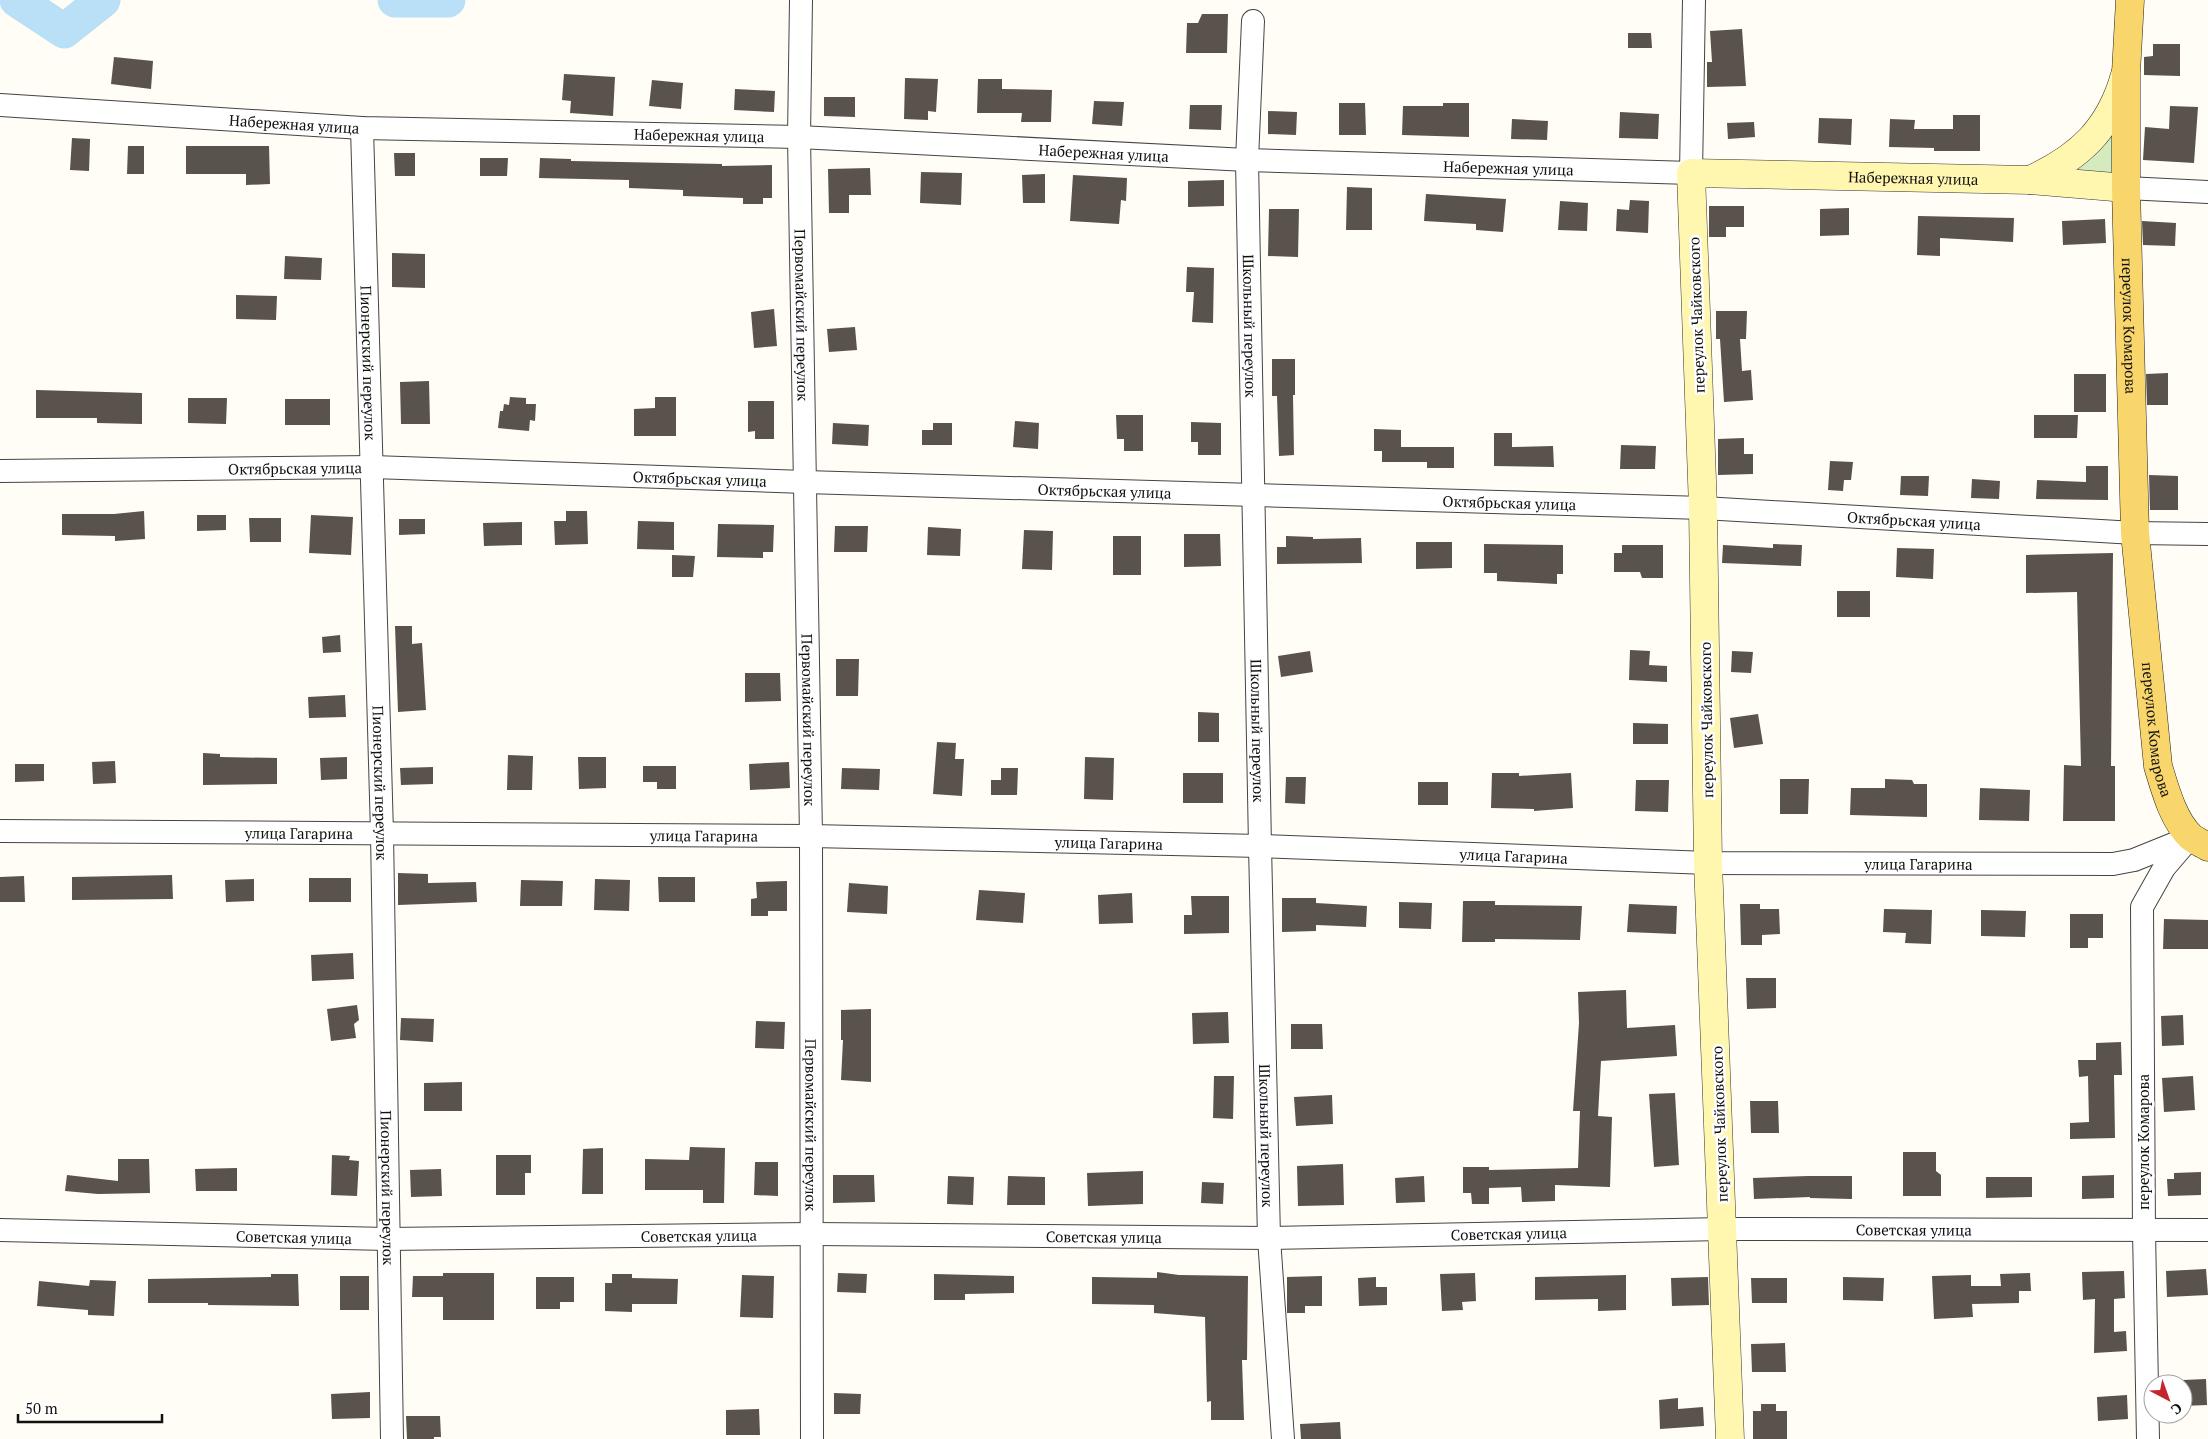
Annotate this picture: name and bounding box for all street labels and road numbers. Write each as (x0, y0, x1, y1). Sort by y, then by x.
street label: Набережная улица (229, 110, 361, 138)
street label: Набережная улица (634, 124, 765, 146)
street label: Набережная улица (1038, 139, 1170, 166)
street label: Набережная улица (1443, 156, 1574, 180)
street label: Набережная улица (1848, 166, 1979, 189)
street label: Первомайский переулок (791, 229, 814, 402)
street label: переулок Чайковского (1683, 237, 1709, 393)
street label: Школьный переулок (1239, 254, 1262, 398)
street label: переулок Комарова (2118, 257, 2141, 395)
street label: Пионерский переулок (356, 285, 381, 442)
street label: Октябрьская улица (228, 457, 362, 479)
street label: Октябрьская улица (632, 466, 767, 491)
street label: Октябрьская улица (1037, 479, 1172, 503)
street label: Октябрьская улица (1442, 490, 1577, 514)
street label: Октябрьская улица (1847, 506, 1982, 534)
street label: Первомайский переулок (798, 634, 820, 807)
street label: переулок Чайковского (1695, 642, 1717, 798)
street label: Школьный переулок (1246, 659, 1269, 803)
street label: переулок Комарова (2138, 661, 2177, 800)
street label: Пионерский переулок (368, 705, 392, 861)
street label: улица Гагарина (244, 823, 354, 843)
street label: улица Гагарина (649, 825, 759, 846)
street label: улица Гагарина (1054, 831, 1164, 854)
street label: улица Гагарина (1458, 844, 1569, 868)
street label: улица Гагарина (1863, 853, 1973, 874)
street label: Первомайский переулок (801, 1039, 822, 1212)
street label: переулок Чайковского (1706, 1046, 1732, 1202)
street label: Школьный переулок (1255, 1064, 1278, 1208)
street label: переулок Комарова (2133, 1073, 2153, 1210)
street label: Пионерский переулок (377, 1110, 399, 1266)
street label: Советская улица (1856, 1219, 1972, 1240)
street label: Советская улица (1451, 1222, 1568, 1244)
street label: Советская улица (236, 1225, 353, 1248)
street label: Советская улица (641, 1225, 758, 1246)
street label: Советская улица (1046, 1226, 1162, 1247)

